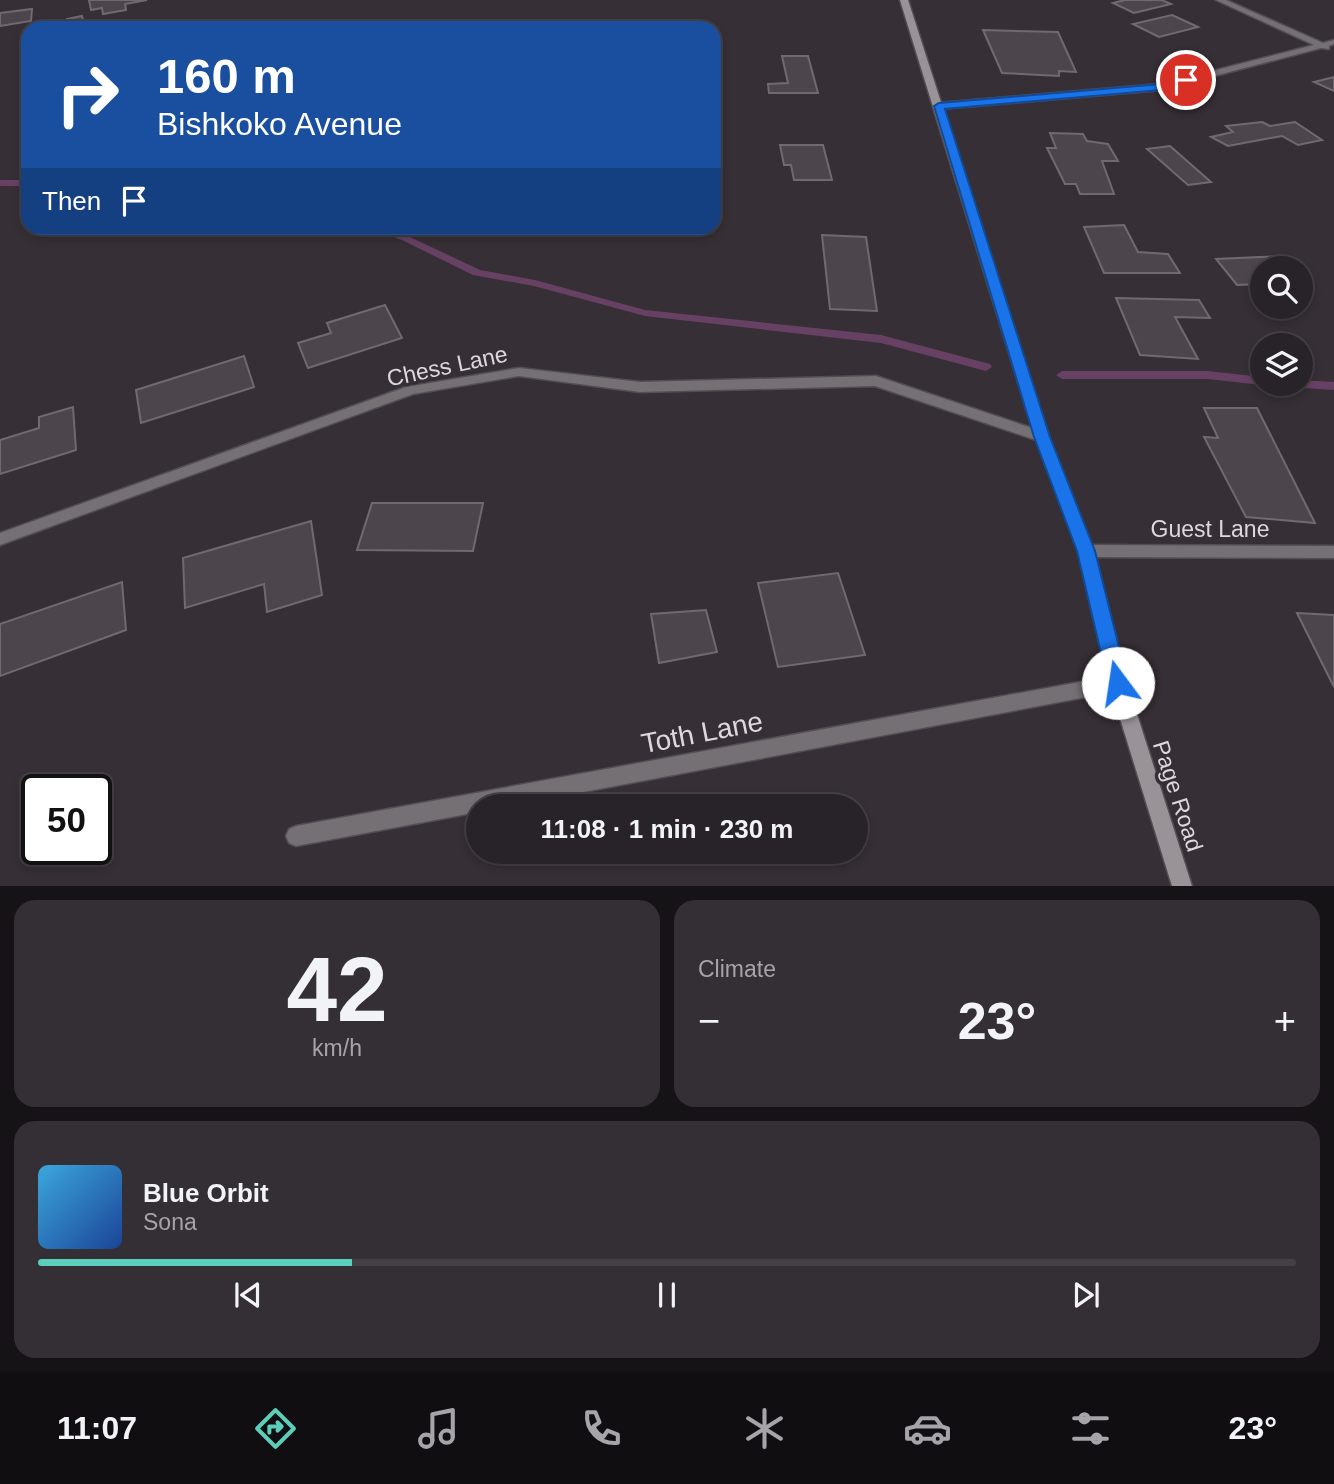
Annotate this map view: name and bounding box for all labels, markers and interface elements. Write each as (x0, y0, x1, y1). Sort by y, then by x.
icon: right (42, 49, 133, 140)
text: 160 m (157, 49, 296, 103)
pin (1156, 50, 1216, 110)
icon: arrive (1167, 61, 1205, 99)
text: Bishkoko Avenue (157, 106, 402, 142)
icon: arrive (115, 182, 153, 220)
text: Then (42, 186, 101, 216)
map controls (1250, 256, 1313, 396)
button: search (1250, 256, 1313, 319)
button: layers (1250, 333, 1313, 396)
street label: Chess Lane (384, 341, 510, 391)
street label: Guest Lane (1151, 516, 1269, 542)
position arrow (1081, 646, 1155, 720)
street label: Toth Lane (639, 706, 765, 759)
street label: Page Road (1148, 737, 1208, 855)
speed limit sign: 50 (21, 774, 112, 865)
text: 11:08 · 1 min · 230 m (541, 814, 793, 844)
text: 42 (286, 939, 388, 1040)
text: Climate (698, 956, 776, 982)
text: 23° (958, 992, 1036, 1050)
text: − (698, 1000, 720, 1042)
text: + (1274, 1000, 1296, 1042)
text: km/h (312, 1035, 362, 1061)
text: Blue Orbit (143, 1178, 269, 1208)
text: Sona (143, 1209, 197, 1235)
icon: previous (229, 1276, 267, 1314)
icon: pause (648, 1276, 686, 1314)
icon: next (1067, 1276, 1105, 1314)
icon: directions (251, 1404, 300, 1453)
icon: music (414, 1404, 463, 1453)
icon: phone (577, 1404, 626, 1453)
icon: climate (740, 1404, 789, 1453)
icon: car (903, 1404, 952, 1453)
icon: filters (1066, 1404, 1115, 1453)
text: 11:07 (57, 1410, 137, 1446)
text: 23° (1229, 1410, 1277, 1446)

